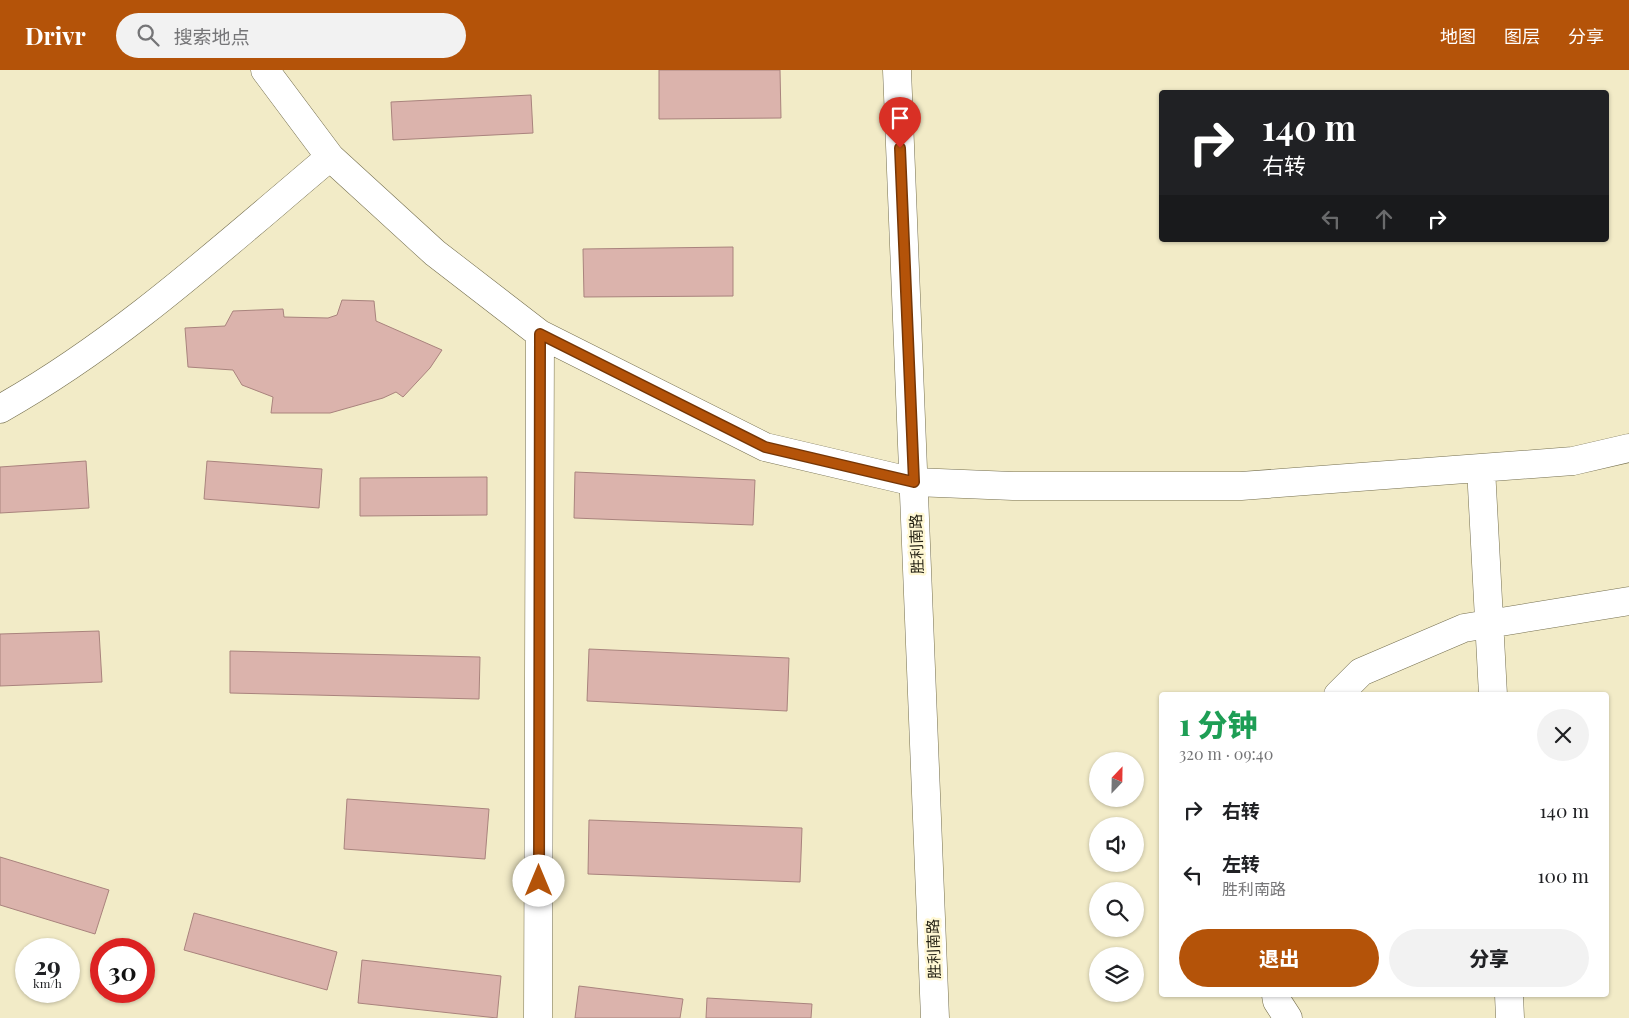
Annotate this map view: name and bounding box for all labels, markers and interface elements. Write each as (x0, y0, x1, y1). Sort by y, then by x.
search box (116, 13, 466, 58)
text: Drivr (25, 19, 86, 51)
icon: search (134, 21, 162, 49)
text: 搜索地点 (174, 23, 250, 49)
text: 地图 (1440, 24, 1476, 48)
text: 图层 (1504, 24, 1540, 48)
text: 分享 (1568, 24, 1604, 48)
pin (879, 97, 921, 148)
text: 140 m (1262, 103, 1356, 150)
icon: arrive (886, 104, 914, 132)
icon: right (1179, 110, 1244, 175)
text: 右转 (1262, 150, 1306, 180)
icon: left (1317, 205, 1345, 233)
icon: ahead (1370, 205, 1398, 233)
icon: right (1423, 205, 1451, 233)
street label: 胜利南路 (905, 514, 927, 574)
text: 1 分钟 (1179, 704, 1257, 744)
button: close (1537, 709, 1589, 761)
text: 320 m · 09:40 (1179, 743, 1273, 764)
north arrow (1089, 752, 1144, 808)
map controls (1089, 752, 1144, 1002)
icon: right (1179, 796, 1207, 824)
text: 右转 (1222, 797, 1260, 823)
text: 140 m (1540, 797, 1589, 823)
button: sound (1089, 817, 1144, 872)
text: 左转 (1222, 850, 1260, 876)
position arrow (512, 854, 564, 906)
icon: left (1179, 861, 1207, 889)
text: 100 m (1538, 862, 1589, 888)
text: 胜利南路 (1222, 878, 1286, 899)
button: search (1089, 882, 1144, 937)
street label: 胜利南路 (922, 919, 944, 979)
button: 退出 (1179, 929, 1379, 987)
button: 分享 (1389, 929, 1589, 987)
speed limit sign: 30 (90, 938, 155, 1003)
button: layers (1089, 947, 1144, 1002)
text: 29 (34, 948, 61, 981)
text: km/h (33, 975, 62, 991)

